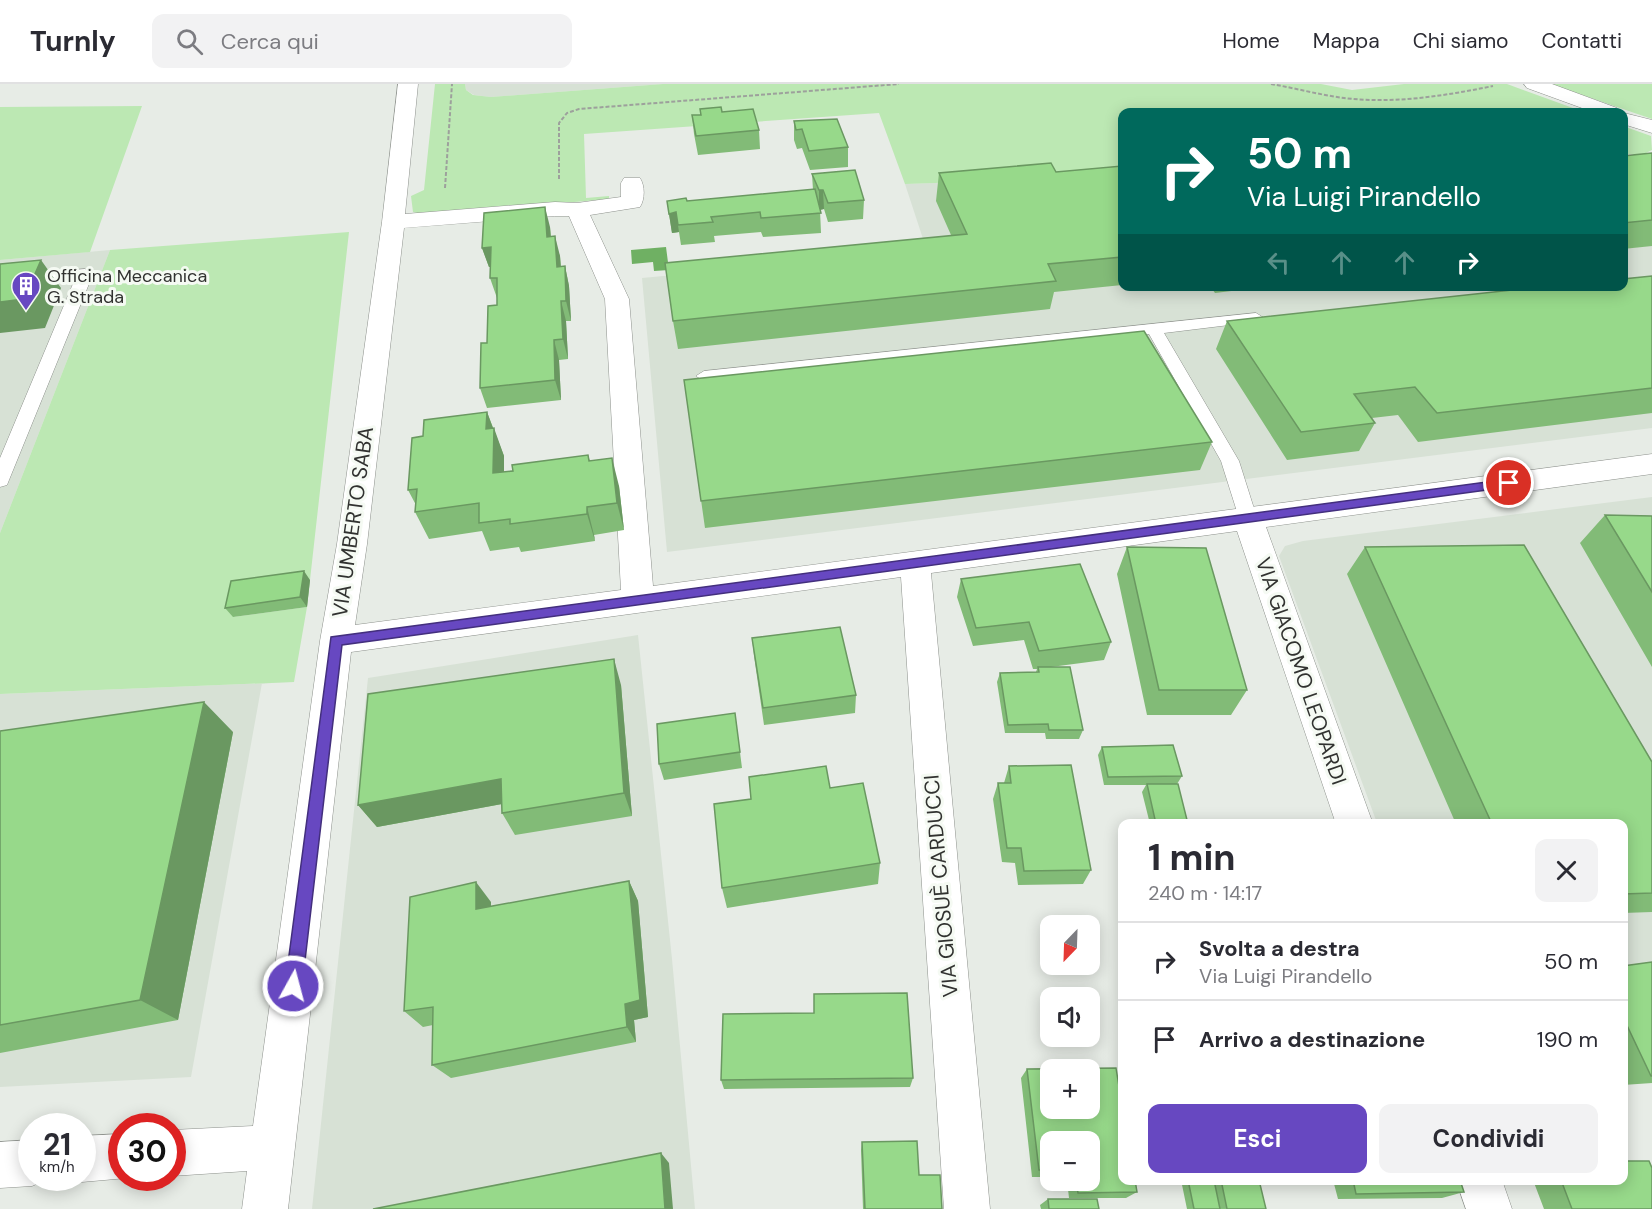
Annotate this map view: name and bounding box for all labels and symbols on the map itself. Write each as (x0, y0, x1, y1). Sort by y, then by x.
place label: Officina Meccanica G. Strada (47, 264, 207, 309)
building icon: Officina Meccanica G. Strada (10, 270, 42, 312)
street label: VIA UMBERTO SABA (326, 425, 380, 619)
pin (1483, 457, 1534, 508)
street label: VIA GIACOMO LEOPARDI (1249, 554, 1353, 788)
street label: VIA GIOSUÈ CARDUCCI (917, 774, 965, 998)
north arrow (1040, 915, 1100, 975)
position arrow (261, 954, 325, 1018)
speed limit sign: 30 (108, 1113, 186, 1191)

